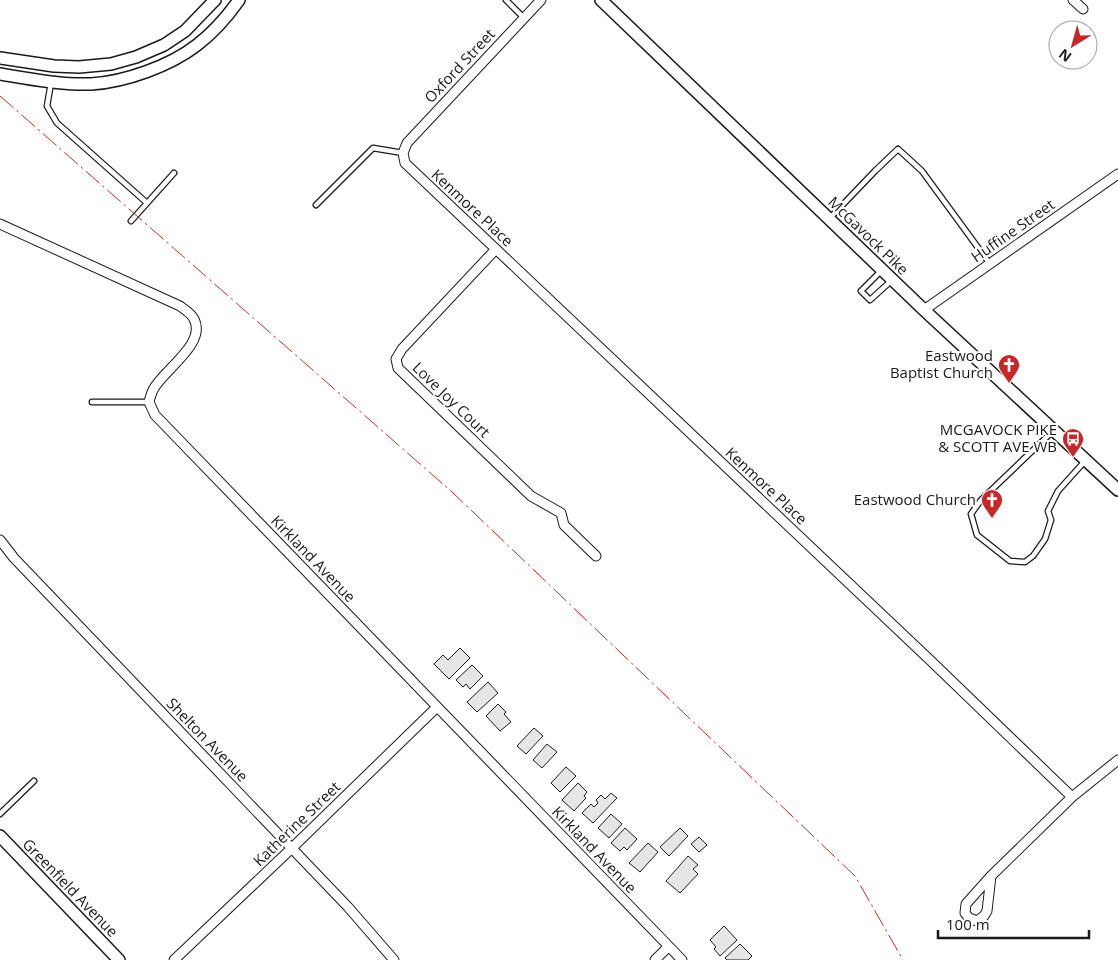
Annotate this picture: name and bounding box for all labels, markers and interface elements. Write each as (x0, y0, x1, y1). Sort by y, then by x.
north arrow (1048, 20, 1098, 70)
street label: Oxford Street (420, 24, 499, 107)
text: N (1055, 45, 1075, 67)
street label: Kenmore Place (427, 164, 518, 250)
street label: McGavock Pike (824, 192, 913, 279)
street label: Huffine Street (967, 194, 1058, 266)
place label: Eastwood Baptist Church (890, 345, 993, 382)
church icon: Eastwood Baptist Church (997, 353, 1021, 384)
street label: Love Joy Court (409, 357, 495, 441)
place label: MCGAVOCK PIKE & SCOTT AVE WB (938, 419, 1057, 456)
bus stop icon: MCGAVOCK PIKE & SCOTT AVE WB (1061, 427, 1085, 458)
street label: Kenmore Place (721, 442, 812, 528)
church icon: Eastwood Church (980, 488, 1004, 519)
place label: Eastwood Church (854, 489, 976, 509)
street label: Kirkland Avenue (267, 510, 360, 606)
street label: Shelton Avenue (163, 693, 253, 786)
street label: Katherine Street (248, 777, 344, 870)
street label: Kirkland Avenue (548, 801, 641, 897)
street label: Greenfield Avenue (19, 834, 123, 941)
scale bar (938, 908, 1089, 940)
text: 100 m (946, 914, 990, 934)

